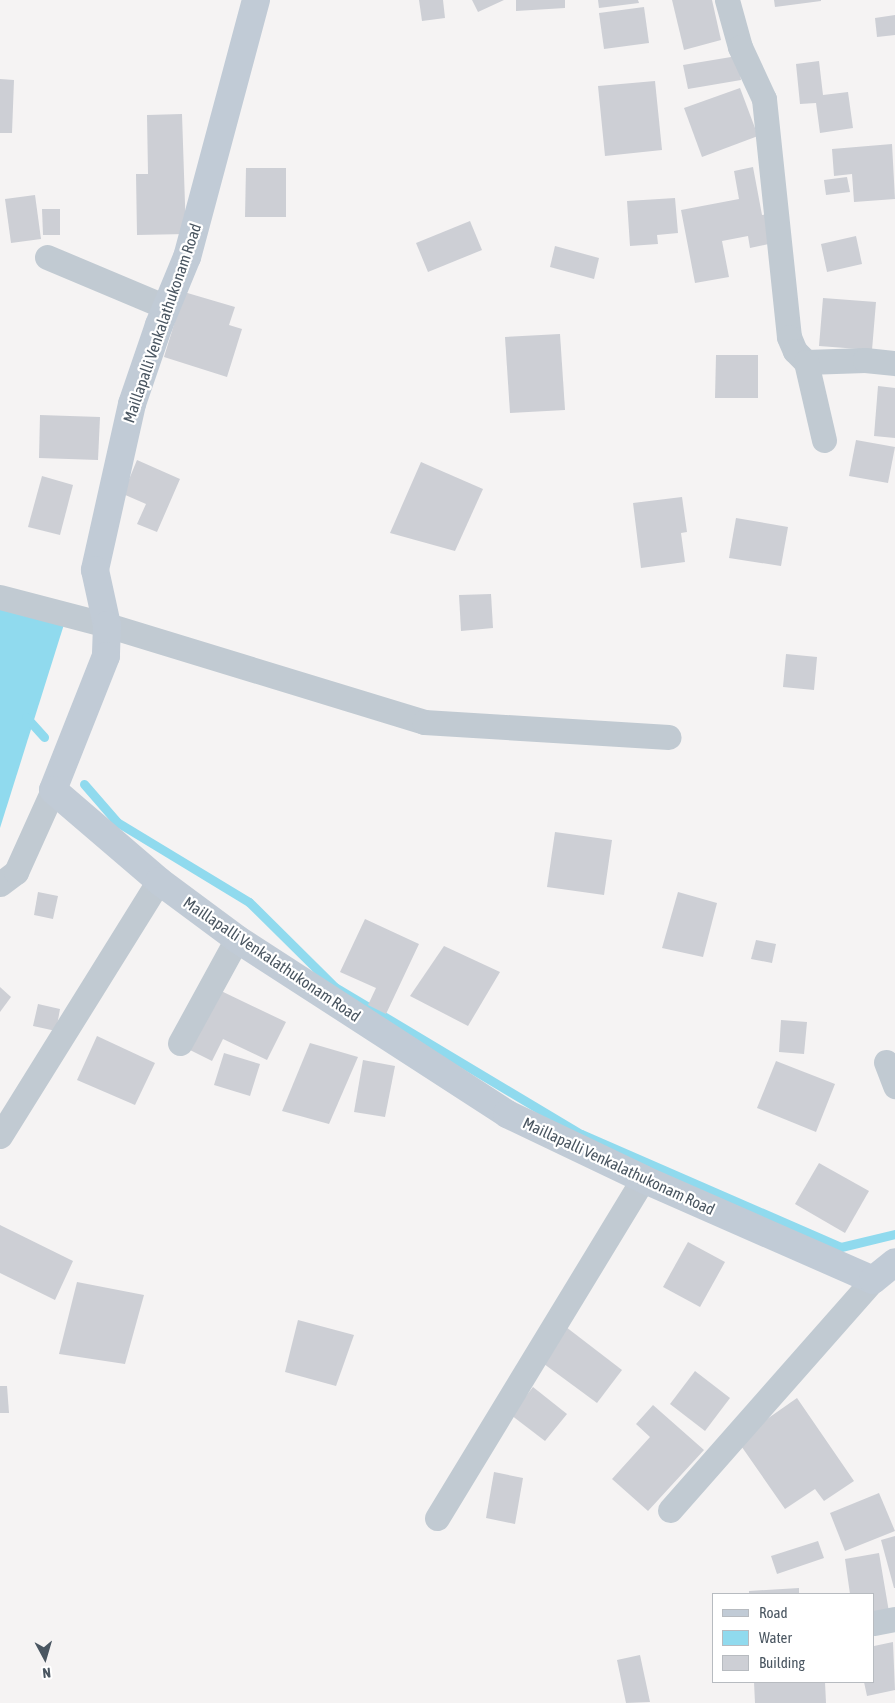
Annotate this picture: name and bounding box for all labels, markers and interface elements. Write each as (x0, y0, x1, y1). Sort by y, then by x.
street label: Maillapalli Venkalathukonam Road (119, 221, 205, 425)
street label: Maillapalli Venkalathukonam Road (180, 892, 364, 1026)
street label: Maillapalli Venkalathukonam Road (520, 1113, 718, 1219)
legend (712, 1593, 875, 1683)
text: Road (759, 1604, 788, 1621)
text: Water (759, 1629, 792, 1646)
north arrow (20, 1633, 70, 1683)
text: Building (759, 1654, 805, 1671)
text: N (42, 1665, 52, 1681)

